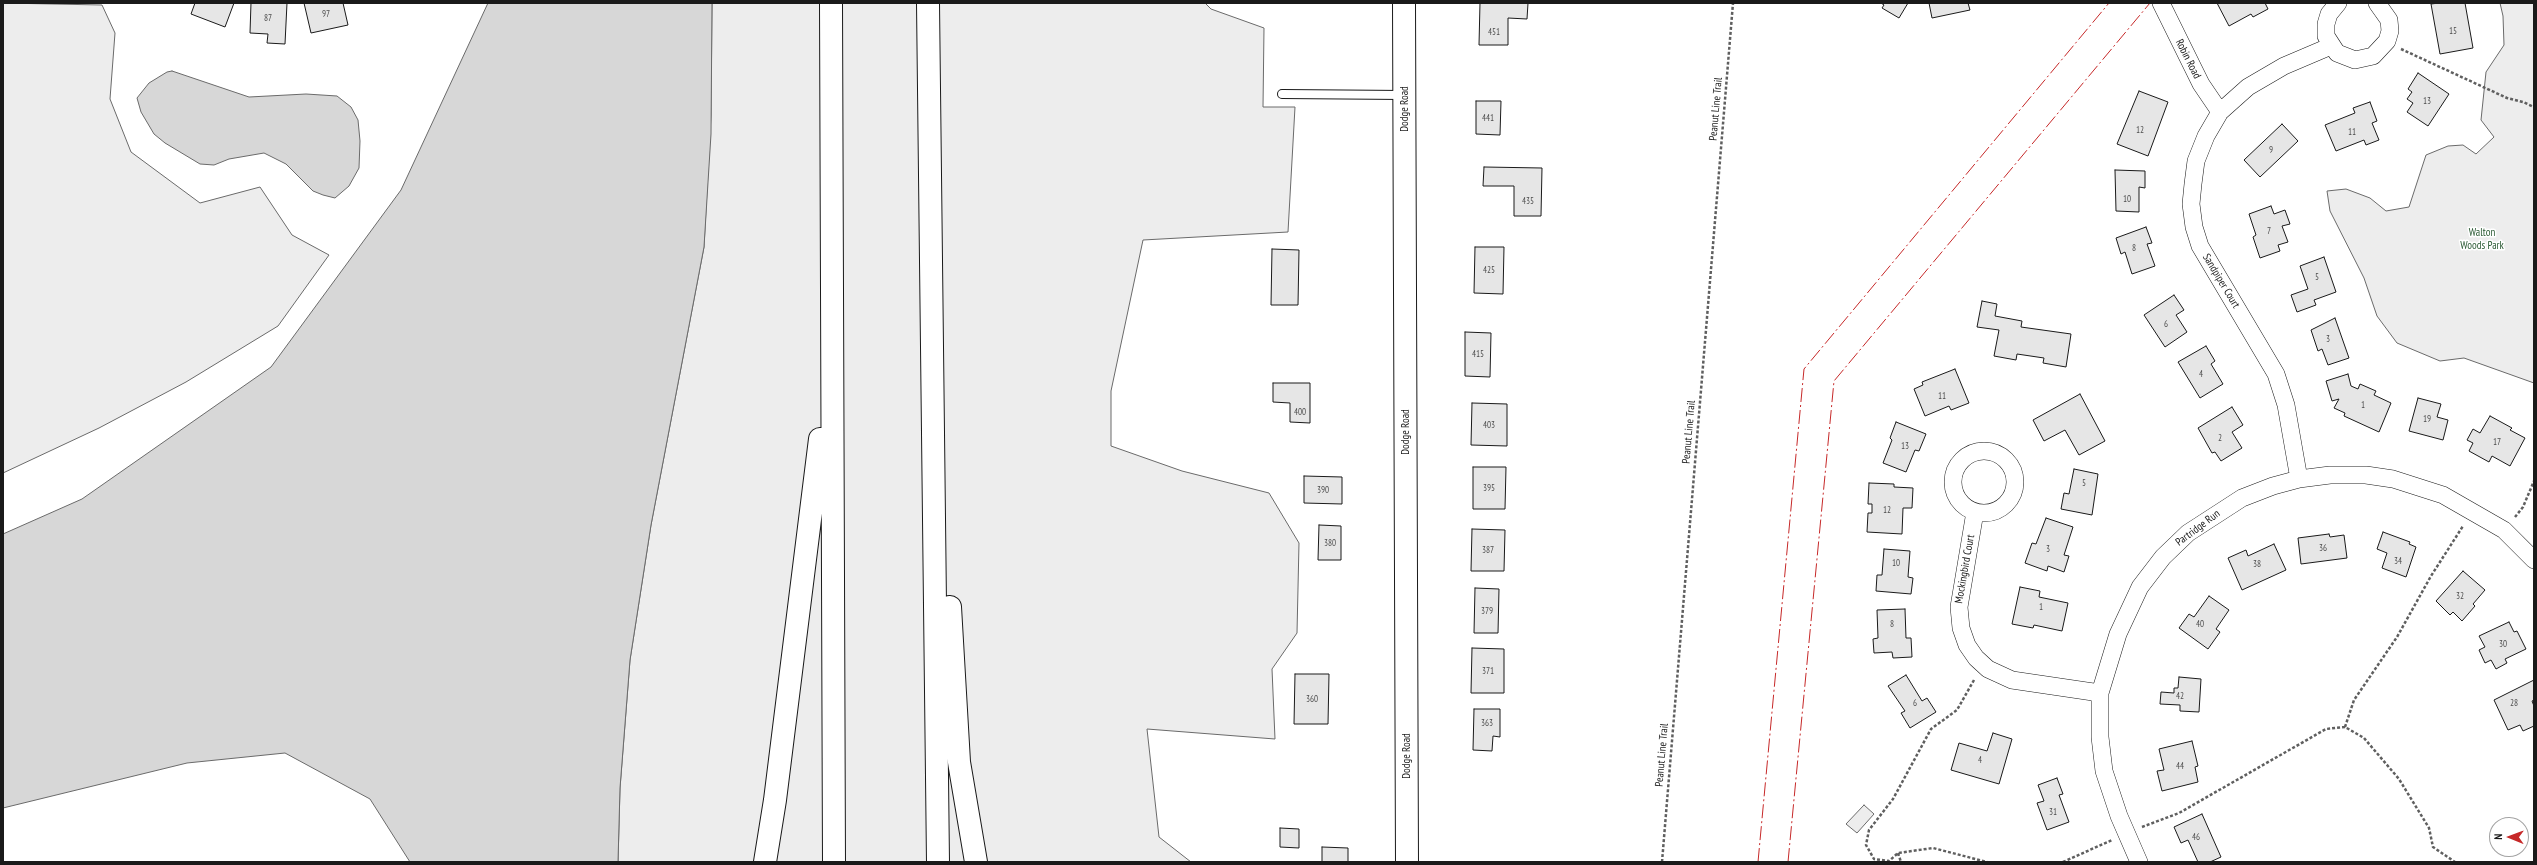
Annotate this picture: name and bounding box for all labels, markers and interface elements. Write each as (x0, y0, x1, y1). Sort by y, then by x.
house number: 97 (322, 9, 330, 19)
house number: 87 (264, 13, 272, 23)
house number: 15 (2449, 26, 2457, 36)
house number: 451 (1488, 27, 1500, 37)
street label: Robin Road (2172, 37, 2204, 81)
street label: Peanut Line Trail (1707, 77, 1725, 141)
street label: Dodge Road (1398, 86, 1412, 132)
house number: 13 (2423, 96, 2431, 106)
house number: 441 (1482, 113, 1494, 123)
house number: 12 (2136, 125, 2144, 135)
house number: 11 (2348, 127, 2356, 137)
house number: 9 (2269, 145, 2273, 155)
house number: 10 (2123, 194, 2131, 204)
house number: 435 (1522, 196, 1534, 206)
house number: 7 (2267, 226, 2271, 236)
park label: Walton Woods Park (2460, 226, 2504, 252)
house number: 8 (2132, 243, 2136, 253)
street label: Sandpiper Court (2200, 251, 2242, 311)
house number: 425 (1483, 265, 1495, 275)
house number: 5 (2315, 272, 2319, 282)
house number: 6 (2164, 319, 2168, 329)
house number: 3 (2326, 334, 2330, 344)
house number: 415 (1472, 349, 1484, 359)
house number: 4 (2199, 369, 2203, 379)
house number: 11 (1938, 391, 1946, 401)
street label: Peanut Line Trail (1680, 400, 1698, 464)
house number: 1 (2361, 400, 2365, 410)
house number: 400 (1294, 407, 1306, 417)
street label: Dodge Road (1399, 409, 1413, 455)
house number: 19 (2423, 414, 2431, 424)
house number: 403 (1483, 420, 1495, 430)
house number: 2 (2218, 433, 2222, 443)
house number: 17 (2493, 437, 2501, 447)
house number: 13 (1901, 441, 1909, 451)
house number: 5 (2082, 478, 2086, 488)
house number: 395 (1483, 483, 1495, 493)
house number: 390 (1317, 485, 1329, 495)
house number: 12 (1883, 505, 1891, 515)
street label: Partridge Run (2173, 507, 2223, 549)
street label: Mockingbird Court (1952, 534, 1978, 604)
house number: 380 (1324, 538, 1336, 548)
house number: 36 (2319, 543, 2327, 553)
house number: 3 (2046, 544, 2050, 554)
house number: 387 (1482, 545, 1494, 555)
house number: 34 (2394, 556, 2402, 566)
house number: 10 (1892, 558, 1900, 568)
house number: 38 (2253, 559, 2261, 569)
house number: 32 (2456, 591, 2464, 601)
house number: 1 (2039, 602, 2043, 612)
house number: 379 (1481, 606, 1493, 616)
house number: 8 (1890, 619, 1894, 629)
house number: 40 (2196, 619, 2204, 629)
house number: 30 (2499, 639, 2507, 649)
house number: 371 (1482, 666, 1494, 676)
house number: 42 (2176, 691, 2184, 701)
house number: 360 (1306, 694, 1318, 704)
house number: 6 (1913, 698, 1917, 708)
house number: 28 (2510, 698, 2518, 708)
house number: 363 (1481, 718, 1493, 728)
street label: Peanut Line Trail (1653, 723, 1671, 787)
street label: Dodge Road (1400, 733, 1414, 779)
house number: 4 (1978, 755, 1982, 765)
house number: 44 (2176, 761, 2184, 771)
house number: 31 (2049, 807, 2057, 817)
north arrow (2489, 817, 2529, 857)
house number: 46 (2192, 832, 2200, 842)
text: N (2491, 834, 2505, 840)

